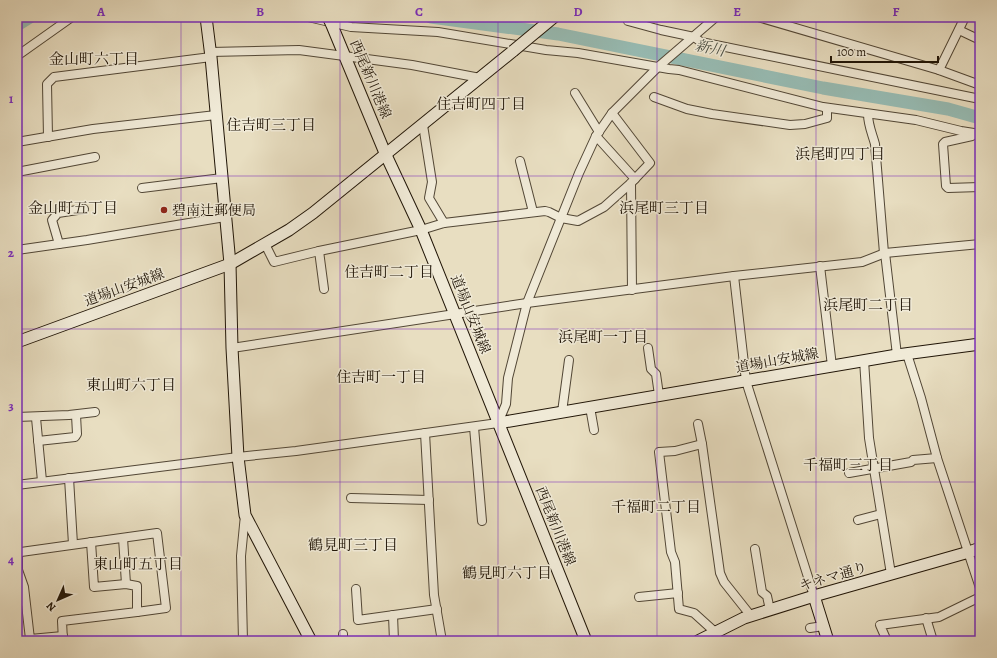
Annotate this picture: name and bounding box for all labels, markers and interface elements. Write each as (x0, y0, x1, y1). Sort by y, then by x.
text: A (96, 3, 106, 20)
text: B (256, 3, 264, 20)
text: C (415, 3, 423, 20)
text: D (573, 3, 583, 20)
text: E (733, 3, 741, 20)
text: F (893, 3, 900, 20)
water label: 新川 (693, 35, 729, 61)
street label: 西尾新川港線 (345, 37, 396, 122)
scale bar (831, 38, 938, 64)
text: 100 m (837, 44, 866, 60)
district label: 金山町六丁目 (49, 49, 139, 69)
text: 1 (9, 90, 14, 107)
district label: 住吉町四丁目 (436, 94, 526, 114)
district label: 住吉町三丁目 (226, 115, 316, 135)
district label: 浜尾町四丁目 (795, 144, 885, 164)
district label: 金山町五丁目 (28, 198, 118, 218)
district label: 浜尾町三丁目 (619, 198, 709, 218)
place label: 碧南辻郵便局 (172, 201, 256, 220)
marker: 碧南辻郵便局 (159, 205, 169, 215)
text: 2 (8, 244, 15, 261)
district label: 住吉町二丁目 (344, 262, 434, 282)
street label: 道場山安城線 (81, 264, 167, 311)
street label: 道場山安城線 (446, 272, 495, 357)
district label: 浜尾町二丁目 (823, 295, 913, 315)
district label: 浜尾町一丁目 (558, 327, 648, 347)
street label: 道場山安城線 (734, 344, 820, 377)
district label: 住吉町一丁目 (336, 367, 426, 387)
district label: 東山町六丁目 (86, 375, 176, 395)
text: 3 (8, 397, 14, 414)
district label: 千福町三丁目 (803, 455, 893, 475)
street label: 西尾新川港線 (531, 484, 580, 569)
district label: 千福町二丁目 (611, 497, 701, 517)
district label: 鶴見町三丁目 (308, 535, 398, 555)
text: 4 (8, 551, 14, 568)
district label: 東山町五丁目 (93, 554, 183, 574)
street label: キネマ通り (797, 558, 869, 595)
district label: 鶴見町六丁目 (462, 563, 552, 583)
north arrow (38, 580, 78, 620)
text: N (43, 599, 59, 615)

